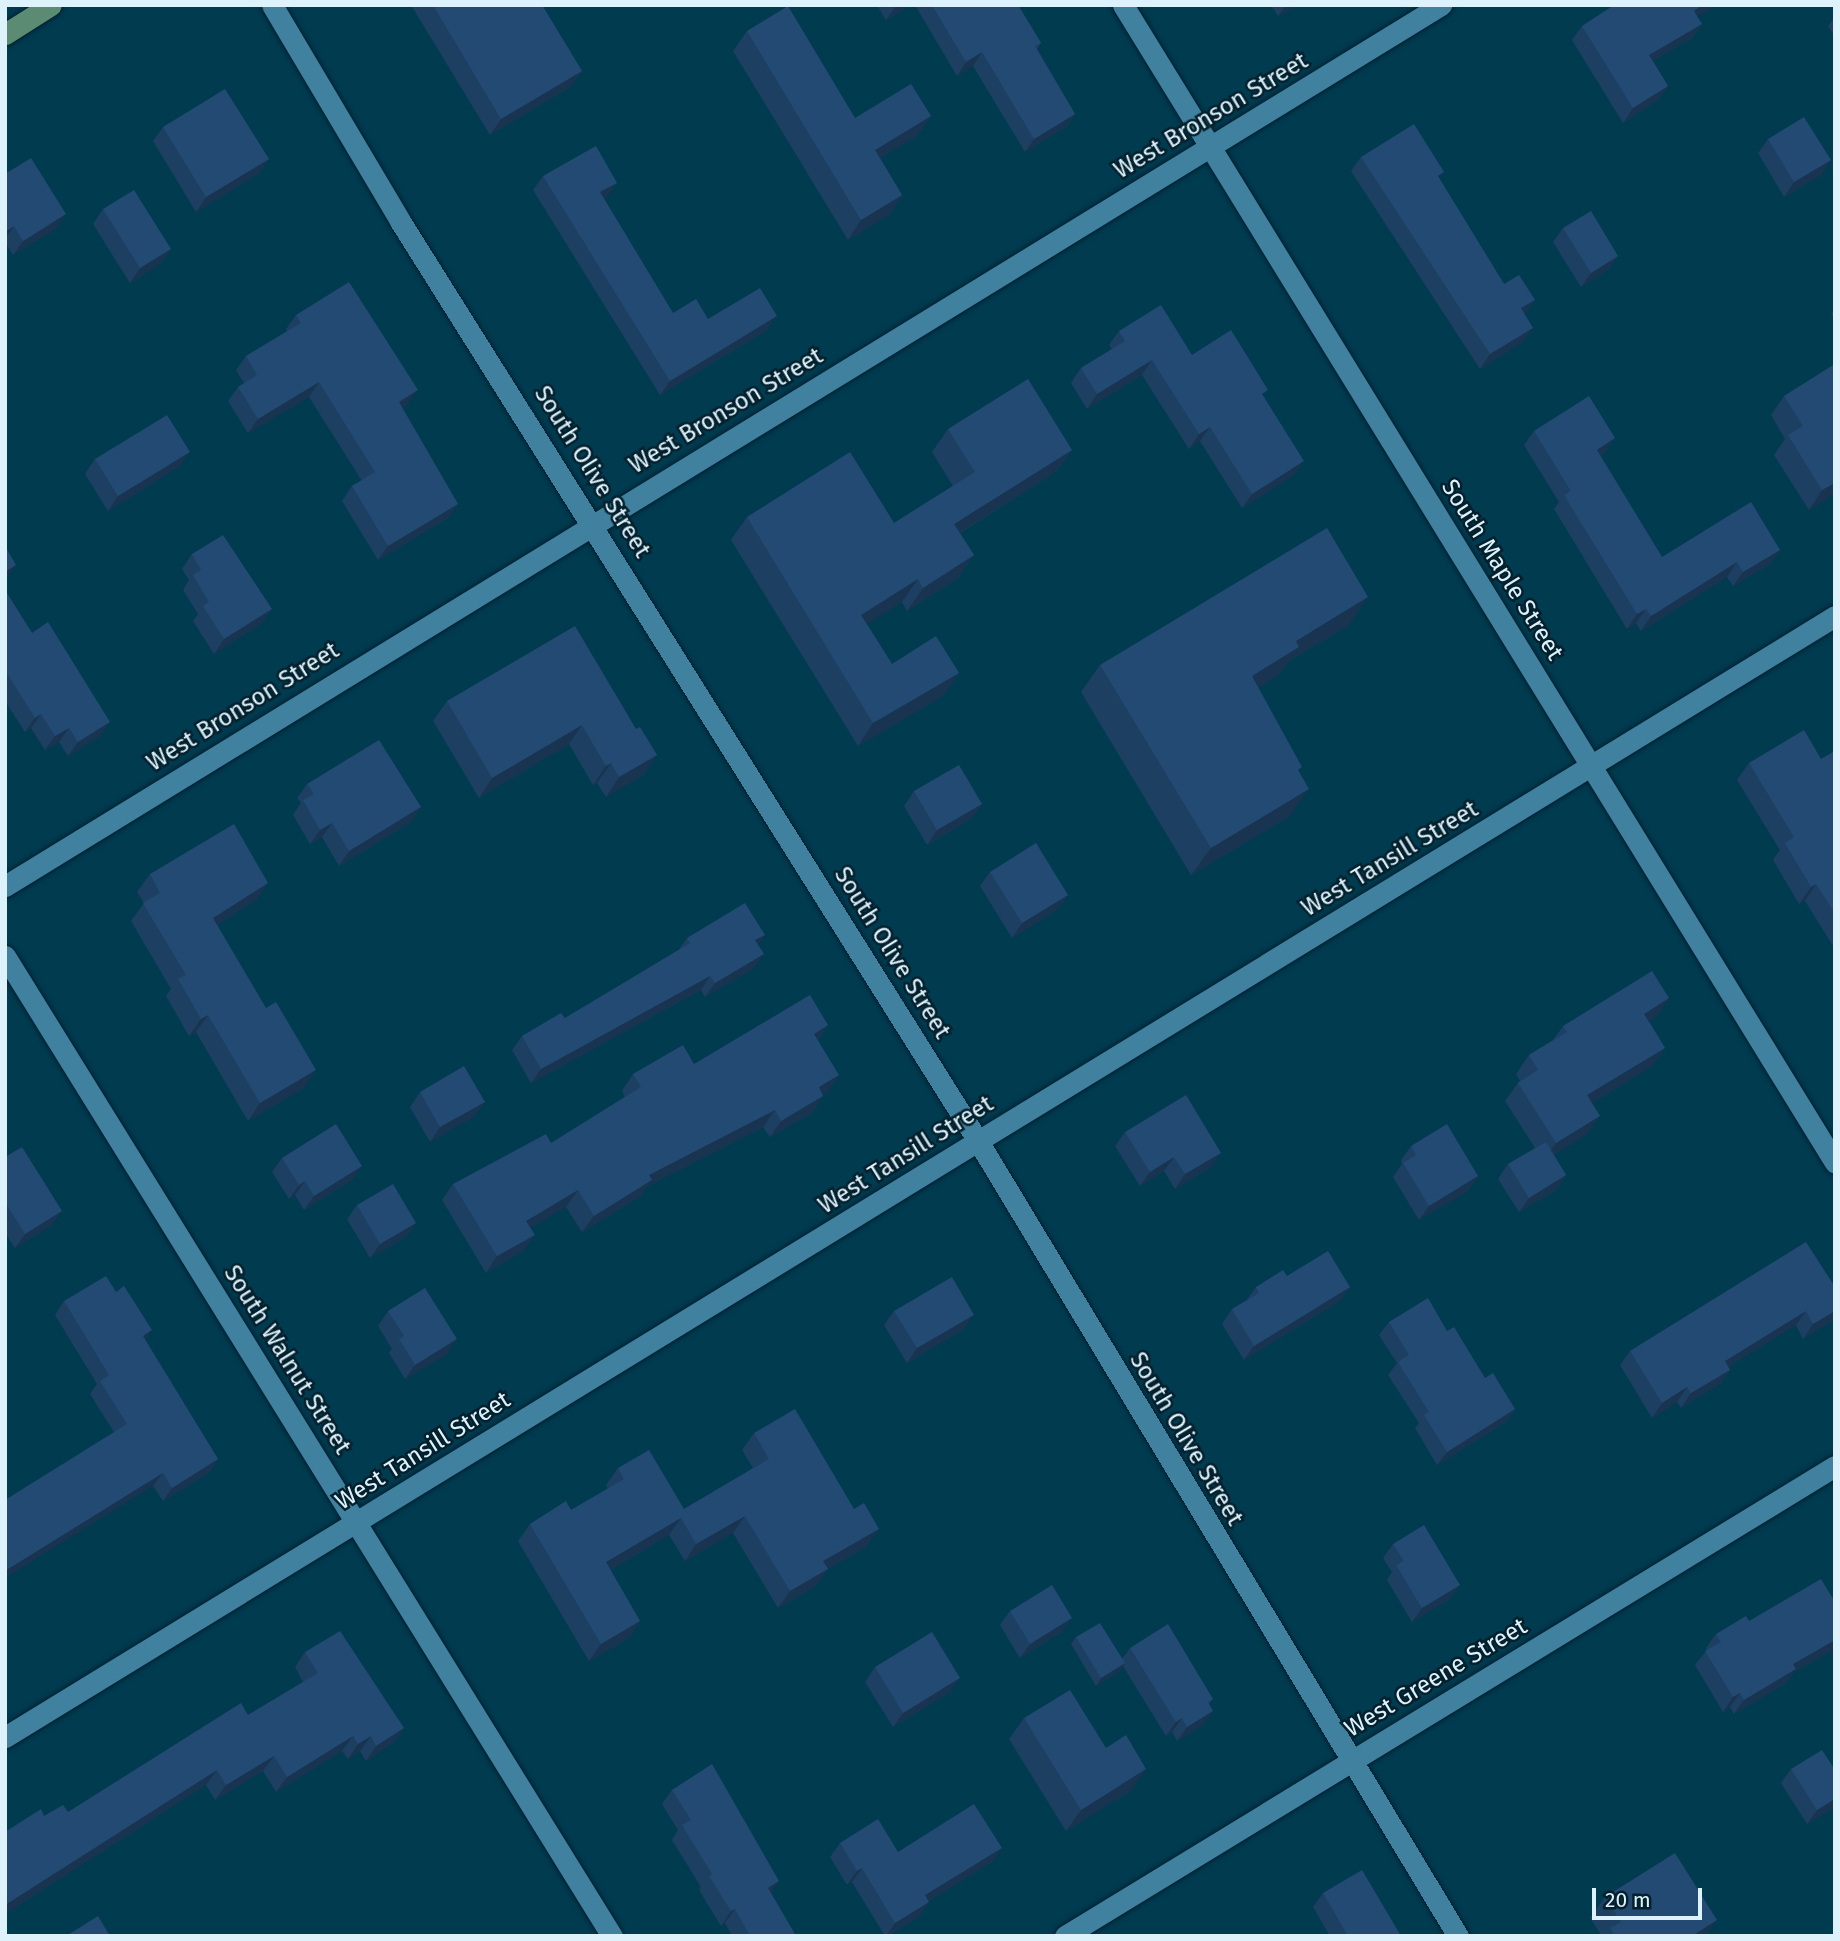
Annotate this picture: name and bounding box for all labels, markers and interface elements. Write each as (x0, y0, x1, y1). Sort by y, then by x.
street label: West Bronson Street (1109, 47, 1313, 185)
street label: West Bronson Street (624, 342, 828, 480)
street label: South Olive Street (528, 381, 656, 563)
street label: South Maple Street (1435, 474, 1569, 666)
street label: West Bronson Street (142, 636, 344, 778)
street label: West Tansill Street (1297, 795, 1483, 923)
street label: South Olive Street (828, 862, 956, 1044)
street label: West Tansill Street (813, 1090, 999, 1220)
street label: South Walnut Street (217, 1260, 357, 1460)
street label: South Olive Street (1123, 1347, 1249, 1531)
street label: West Tansill Street (330, 1386, 516, 1516)
street label: West Greene Street (1340, 1612, 1532, 1744)
scale bar (1595, 1874, 1705, 1918)
text: 20 m (1605, 1887, 1651, 1913)

